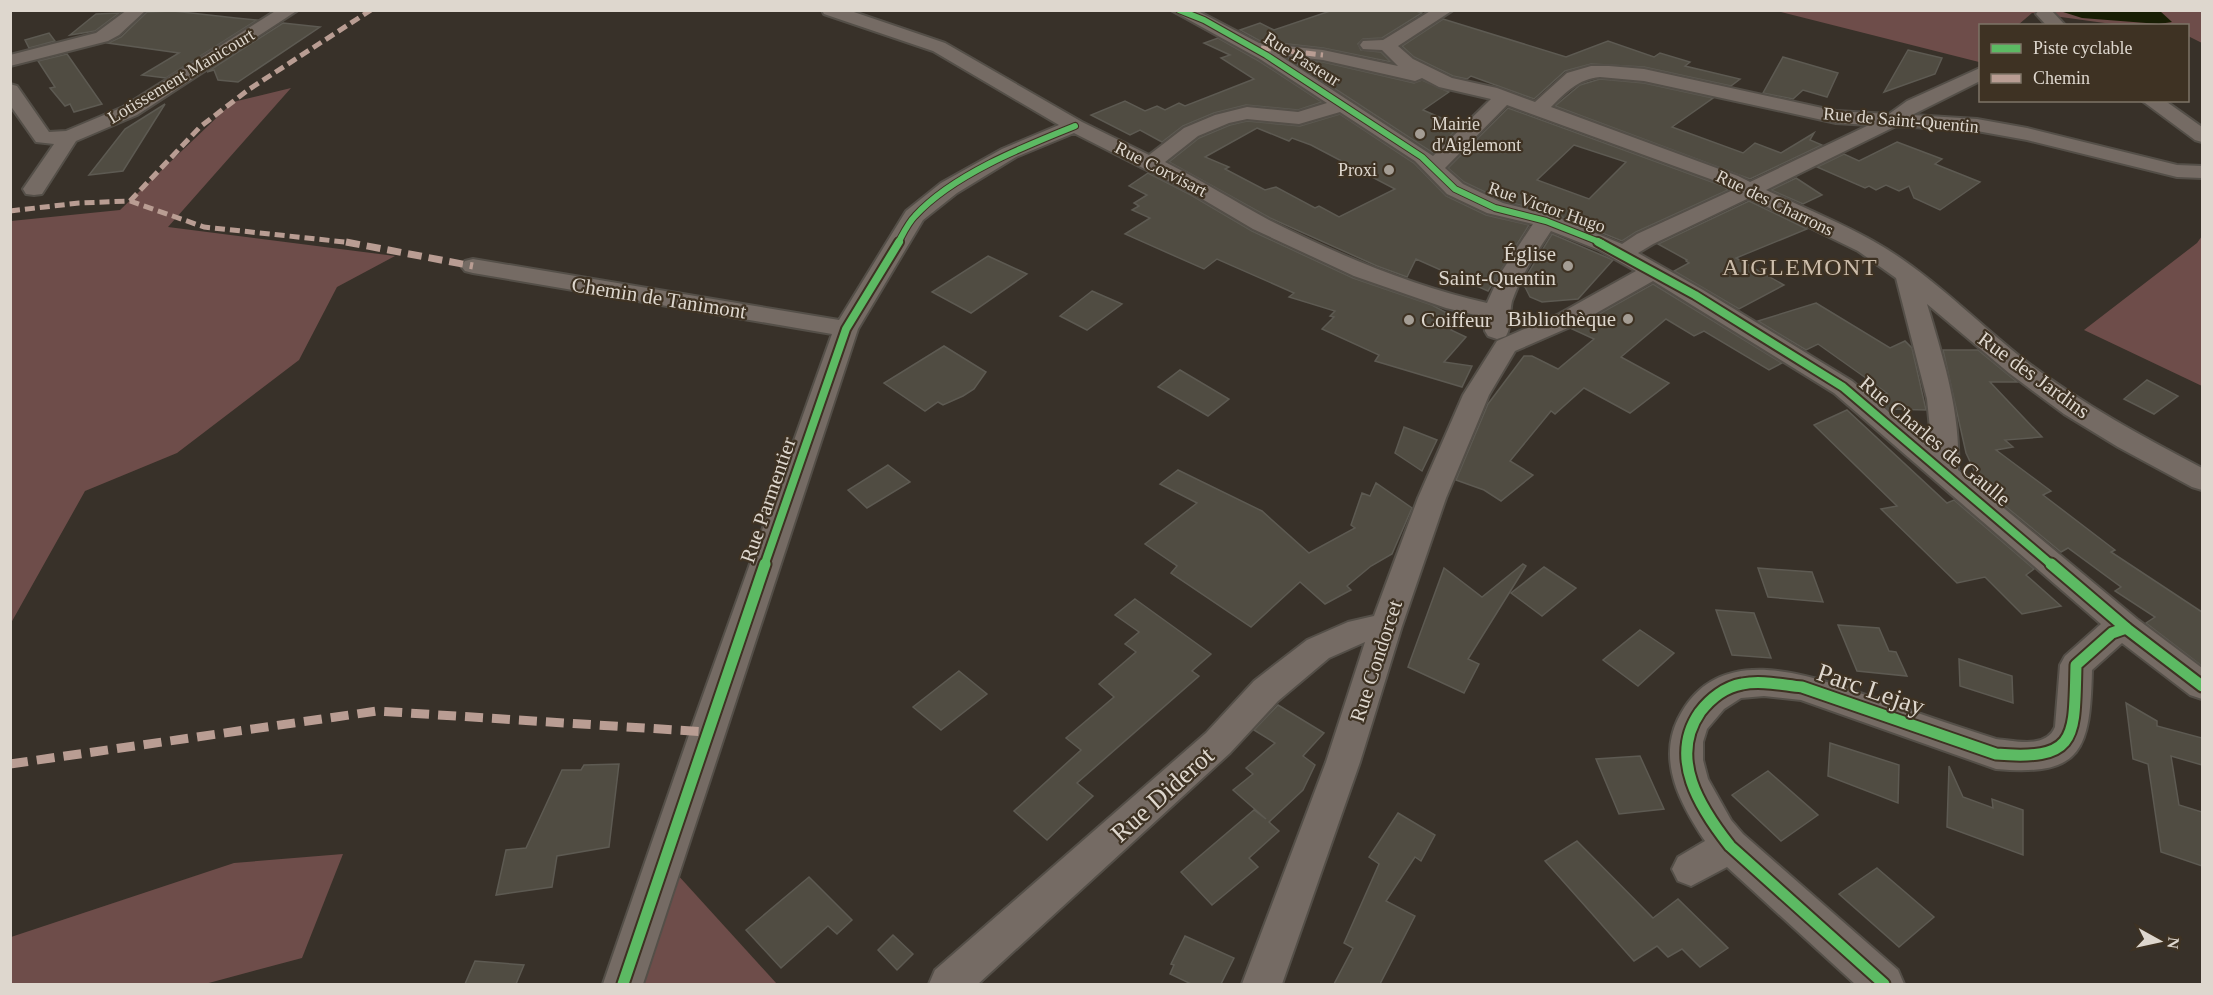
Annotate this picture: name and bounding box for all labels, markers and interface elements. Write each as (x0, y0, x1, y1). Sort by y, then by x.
street label: Lotissement Manicourt (104, 24, 258, 128)
legend (1979, 24, 2189, 102)
street label: Rue Pasteur (1260, 28, 1344, 90)
text: Piste cyclable (2033, 38, 2132, 58)
text: Chemin (2033, 68, 2090, 88)
street label: Rue de Saint-Quentin (1822, 103, 1980, 137)
place label: Mairie d'Aiglemont (1432, 114, 1521, 155)
marker: Mairie d'Aiglemont (1413, 127, 1427, 141)
street label: Rue Corvisart (1112, 137, 1210, 201)
place label: Proxi (1338, 160, 1377, 180)
marker: Proxi (1382, 163, 1396, 177)
street label: Rue des Charrons (1713, 166, 1837, 240)
street label: Rue Victor Hugo (1486, 178, 1608, 236)
place label: Église Saint-Quentin (1438, 242, 1556, 290)
district label: AIGLEMONT (1722, 254, 1878, 280)
marker: Église Saint-Quentin (1561, 259, 1575, 273)
street label: Chemin de Tanimont (570, 272, 748, 324)
place label: Bibliothèque (1508, 307, 1616, 331)
place label: Coiffeur (1421, 308, 1492, 332)
marker: Bibliothèque (1621, 312, 1635, 326)
marker: Coiffeur (1402, 313, 1416, 327)
street label: Rue des Jardins (1974, 327, 2094, 423)
street label: Rue Charles de Gaulle (1855, 371, 2015, 511)
street label: Rue Parmentier (735, 434, 801, 566)
street label: Rue Condorcet (1345, 597, 1407, 725)
street label: Parc Lejay (1813, 658, 1928, 721)
street label: Rue Diderot (1105, 740, 1220, 848)
north arrow (2129, 911, 2189, 971)
text: N (2164, 936, 2183, 950)

